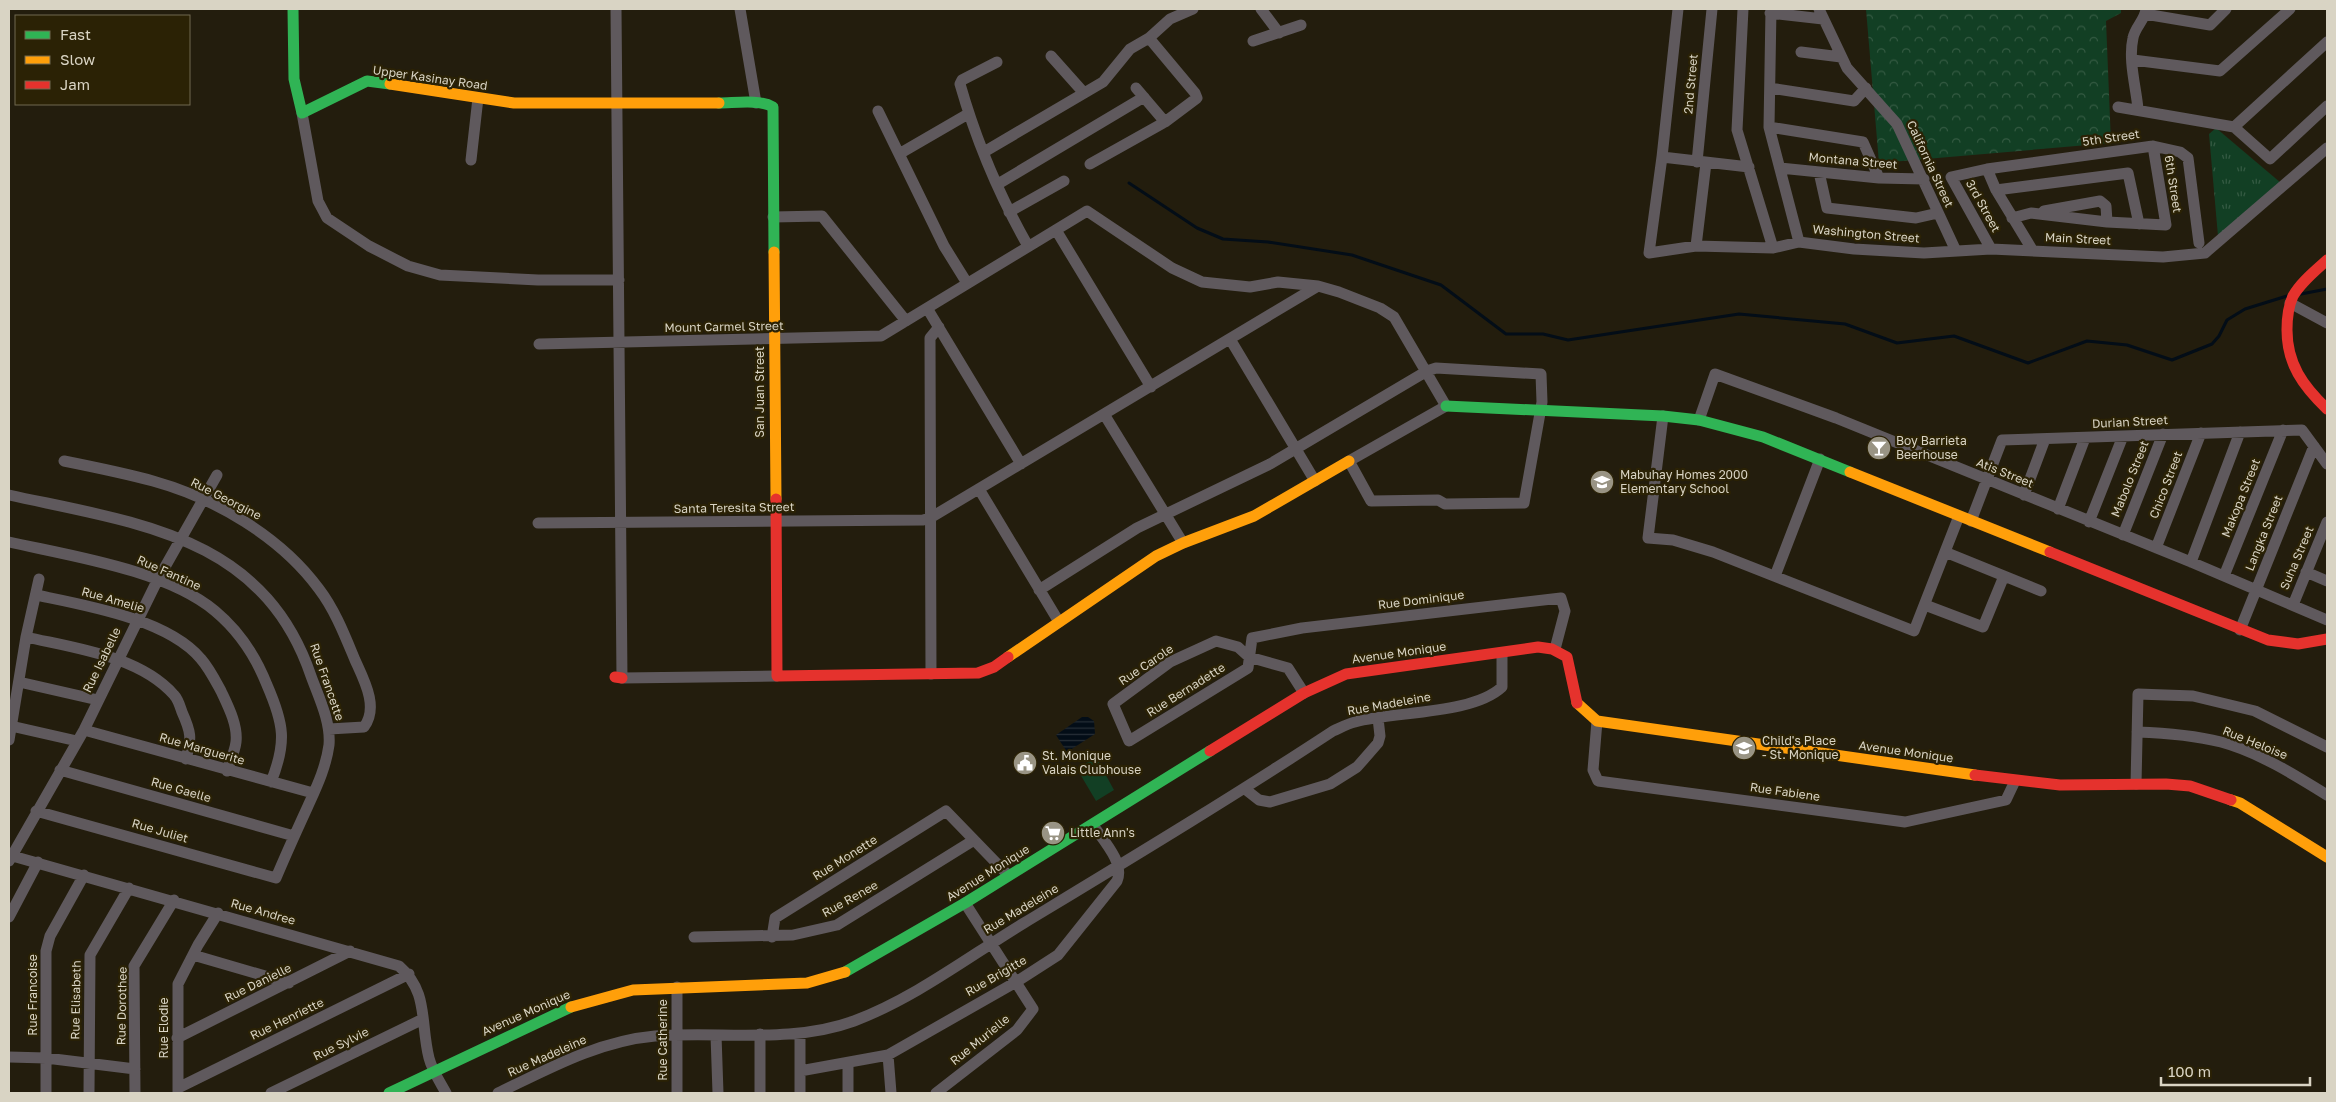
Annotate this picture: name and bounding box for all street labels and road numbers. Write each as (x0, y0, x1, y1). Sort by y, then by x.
street label: 2nd Street (1680, 53, 1701, 115)
street label: Upper Kasinay Road (372, 62, 488, 93)
street label: California Street (1904, 118, 1957, 210)
street label: 5th Street (2081, 126, 2141, 149)
street label: Montana Street (1808, 149, 1898, 172)
street label: 6th Street (2162, 154, 2185, 214)
street label: 3rd Street (1963, 177, 2004, 235)
street label: Washington Street (1812, 221, 1920, 246)
street label: Main Street (2045, 229, 2112, 248)
street label: Mount Carmel Street (664, 318, 784, 335)
street label: San Juan Street (752, 346, 767, 438)
street label: Durian Street (2092, 412, 2169, 431)
street label: Mabolo Street (2107, 438, 2152, 519)
street label: Chico Street (2146, 449, 2185, 521)
street label: Atis Street (1974, 454, 2036, 491)
street label: Makopa Street (2218, 456, 2263, 539)
street label: Rue Georgine (188, 474, 264, 523)
street label: Langka Street (2242, 493, 2286, 573)
street label: Santa Teresita Street (673, 499, 795, 516)
street label: Suha Street (2276, 524, 2317, 592)
street label: Rue Fantine (135, 552, 204, 593)
street label: Rue Amelie (80, 583, 146, 616)
street label: Rue Dominique (1377, 587, 1465, 612)
street label: Rue Isabelle (79, 625, 124, 695)
street label: Avenue Monique (1351, 638, 1447, 667)
street label: Rue Francette (307, 641, 348, 723)
street label: Rue Carole (1116, 641, 1176, 688)
street label: Rue Bernadette (1144, 659, 1228, 720)
street label: Rue Madeleine (1346, 689, 1432, 718)
street label: Rue Heloise (2221, 723, 2290, 762)
street label: Rue Marguerite (158, 729, 247, 768)
street label: Avenue Monique (1858, 737, 1954, 766)
street label: Rue Gaelle (149, 774, 213, 805)
street label: Rue Fabiene (1749, 779, 1821, 804)
street label: Rue Juliet (130, 815, 190, 846)
street label: Rue Monette (810, 832, 880, 883)
street label: Avenue Monique (943, 841, 1032, 904)
street label: Rue Renee (819, 877, 880, 920)
street label: Rue Madeleine (981, 880, 1061, 937)
street label: Rue Andree (229, 895, 297, 928)
street label: Rue Brigitte (963, 952, 1029, 999)
street label: Rue Francoise (25, 954, 40, 1036)
street label: Rue Elisabeth (67, 960, 84, 1040)
street label: Rue Danielle (222, 960, 294, 1005)
street label: Rue Dorothee (113, 967, 130, 1045)
street label: Avenue Monique (479, 986, 572, 1039)
street label: Rue Henriette (248, 994, 326, 1043)
street label: Rue Elodie (156, 997, 171, 1058)
street label: Rue Catherine (655, 999, 670, 1081)
street label: Rue Murielle (947, 1011, 1012, 1068)
street label: Rue Sylvie (311, 1024, 371, 1063)
street label: Rue Madeleine (505, 1031, 589, 1080)

